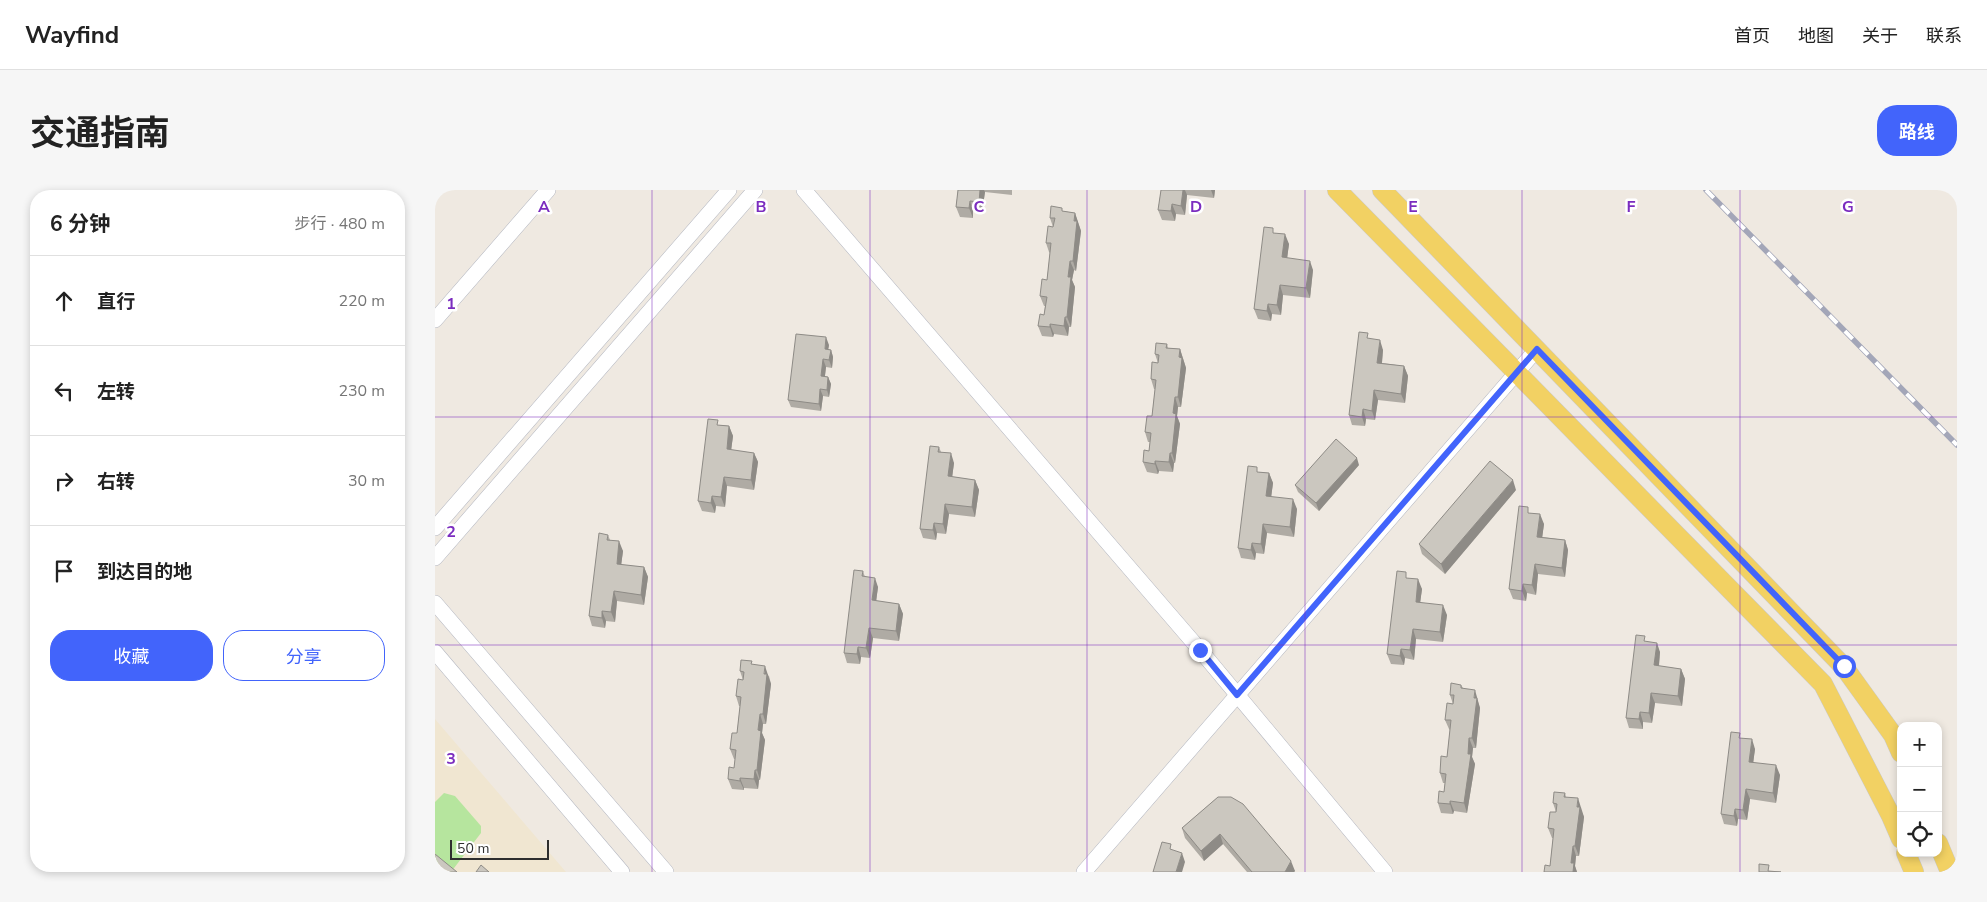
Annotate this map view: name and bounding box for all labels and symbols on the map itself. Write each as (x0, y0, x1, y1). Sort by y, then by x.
text: A (538, 196, 550, 218)
text: B (755, 196, 767, 218)
text: C (974, 196, 985, 218)
text: D (1190, 196, 1202, 218)
text: E (1408, 196, 1418, 218)
text: F (1627, 196, 1636, 218)
text: G (1842, 196, 1854, 218)
text: 1 (446, 293, 456, 315)
text: 2 (446, 521, 456, 543)
route end (1189, 639, 1212, 662)
route start (1833, 655, 1856, 678)
text: 3 (446, 748, 456, 770)
scale bar (450, 837, 549, 860)

